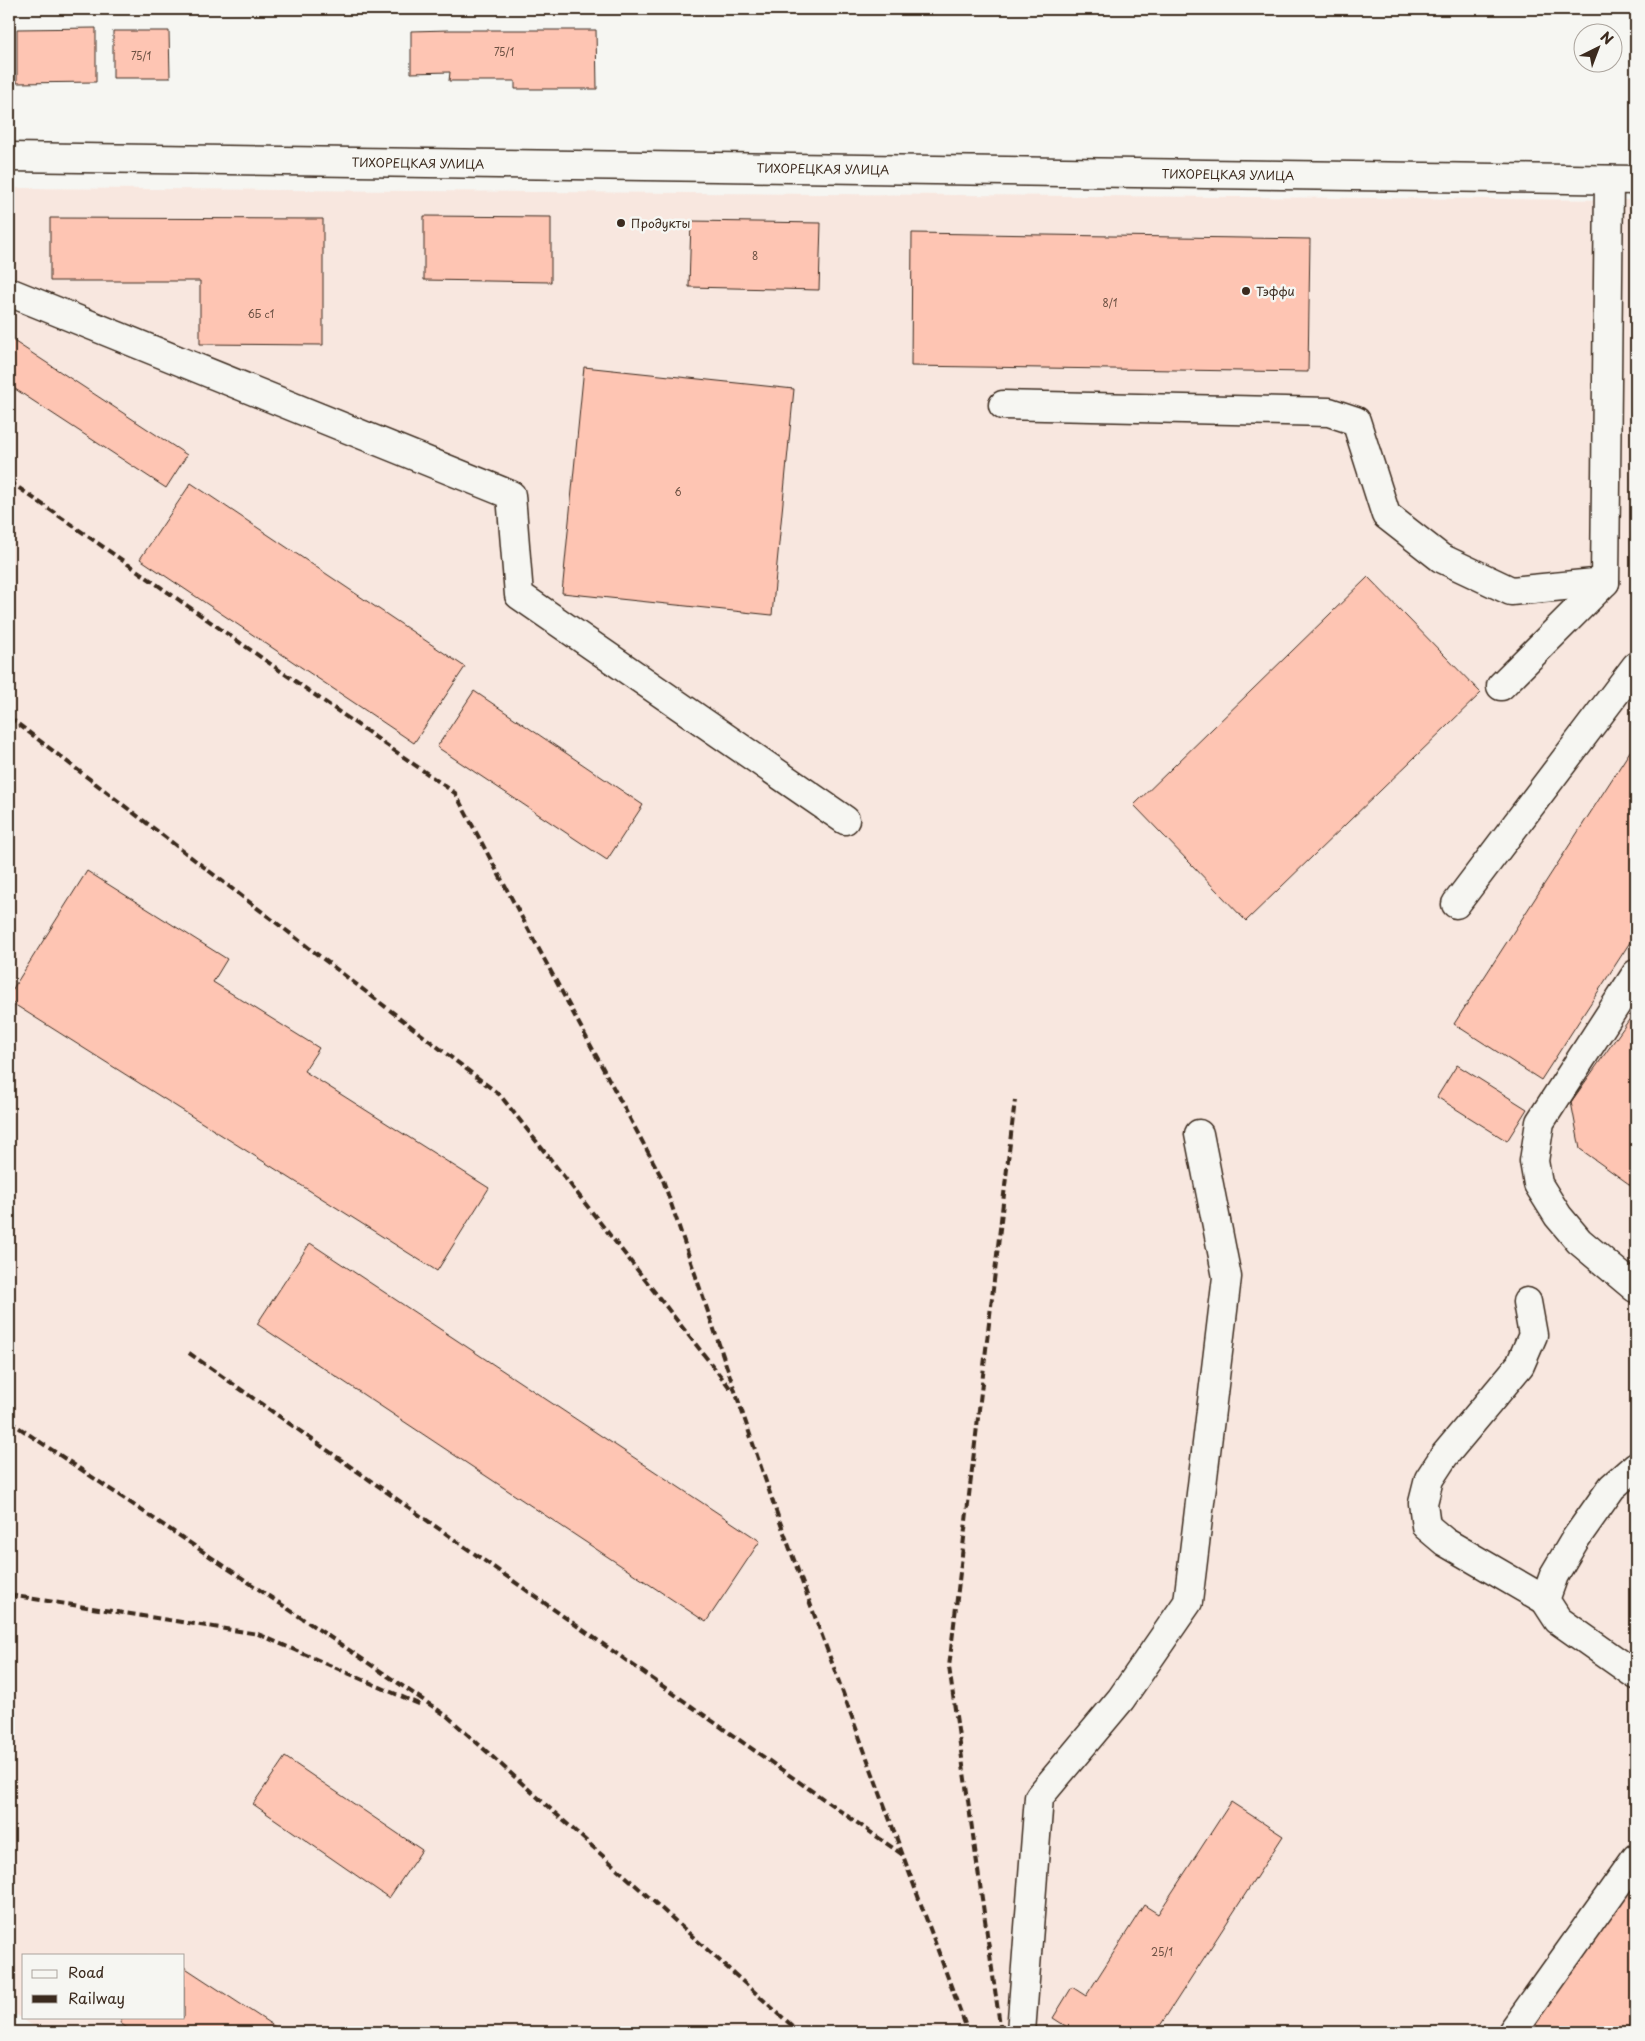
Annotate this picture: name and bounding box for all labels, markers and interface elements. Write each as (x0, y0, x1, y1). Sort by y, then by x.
north arrow (1572, 22, 1622, 72)
text: N (1596, 26, 1618, 49)
house number: 75/1 (494, 44, 514, 59)
house number: 75/1 (131, 48, 151, 63)
street label: ТИХОРЕЦКАЯ УЛИЦА (351, 153, 484, 173)
street label: ТИХОРЕЦКАЯ УЛИЦА (756, 159, 889, 178)
street label: ТИХОРЕЦКАЯ УЛИЦА (1161, 164, 1294, 184)
place label: Продукты (631, 214, 690, 232)
marker: Продукты (615, 217, 627, 229)
house number: 8 (752, 248, 758, 263)
place label: Тэффи (1256, 282, 1295, 300)
marker: Тэффи (1240, 285, 1252, 297)
house number: 8/1 (1103, 295, 1117, 310)
house number: 6Б с1 (248, 306, 274, 321)
house number: 6 (674, 484, 682, 499)
house number: 25/1 (1151, 1944, 1173, 1959)
legend (22, 1954, 185, 2018)
text: Road (68, 1960, 104, 1983)
text: Railway (68, 1986, 125, 2009)

